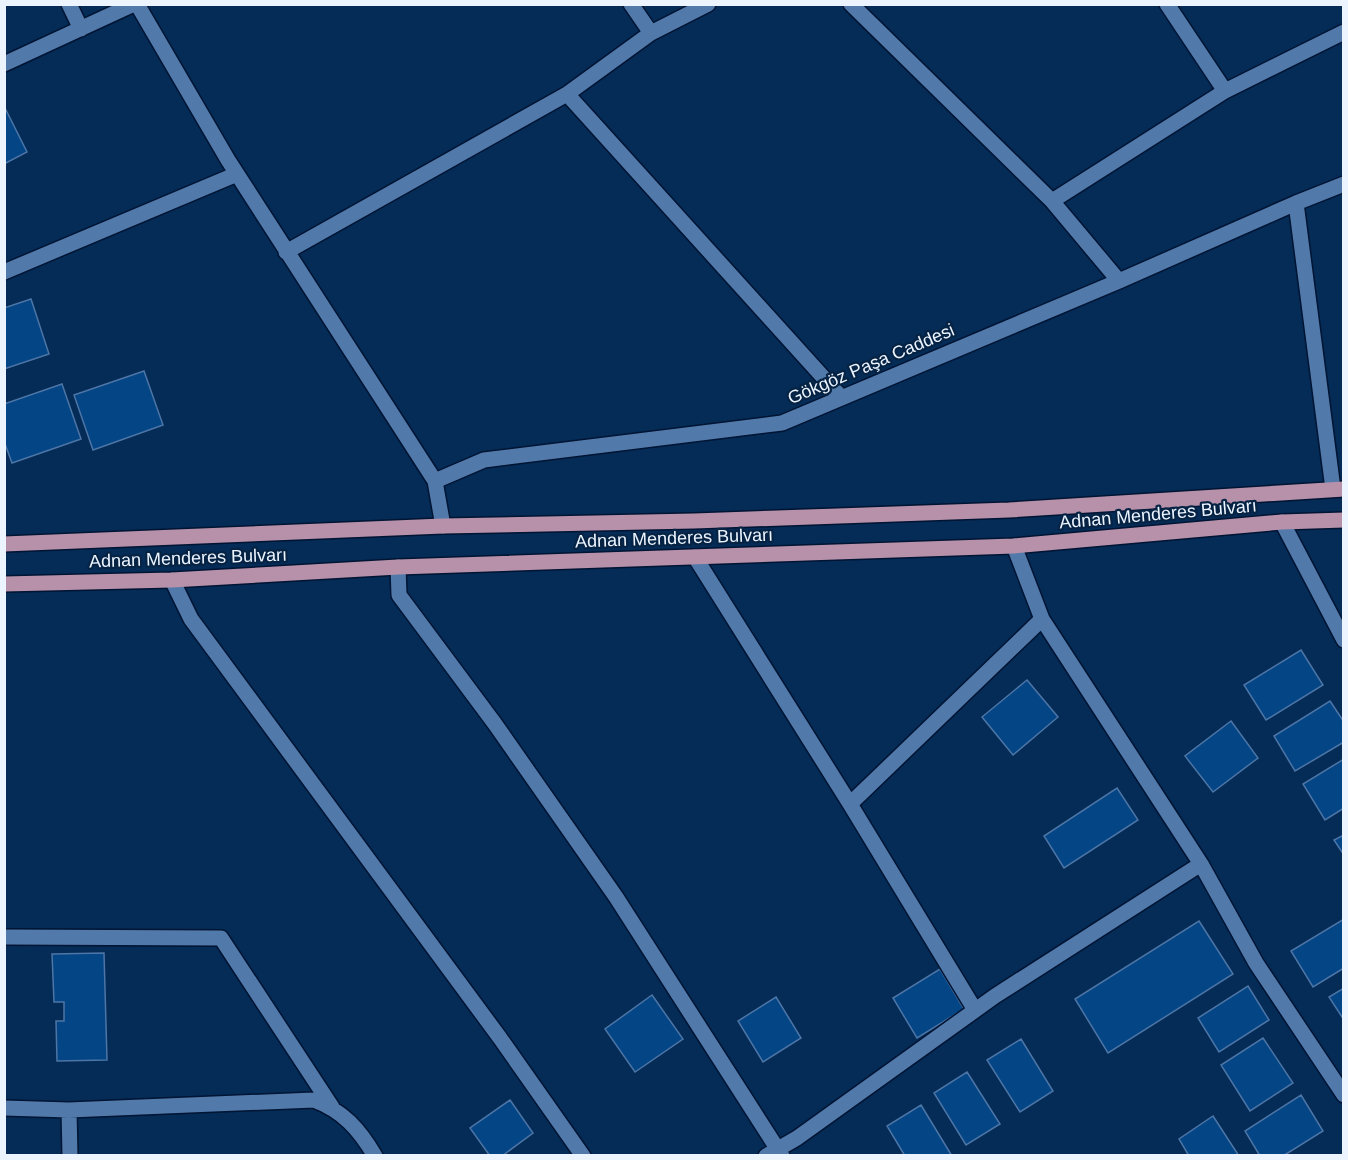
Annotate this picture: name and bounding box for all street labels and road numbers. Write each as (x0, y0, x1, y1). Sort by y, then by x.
street label: Gökgöz Paşa Caddesi (785, 320, 957, 408)
street label: Adnan Menderes Bulvarı (1058, 495, 1258, 533)
street label: Adnan Menderes Bulvarı (575, 525, 773, 551)
street label: Adnan Menderes Bulvarı (89, 545, 287, 571)

